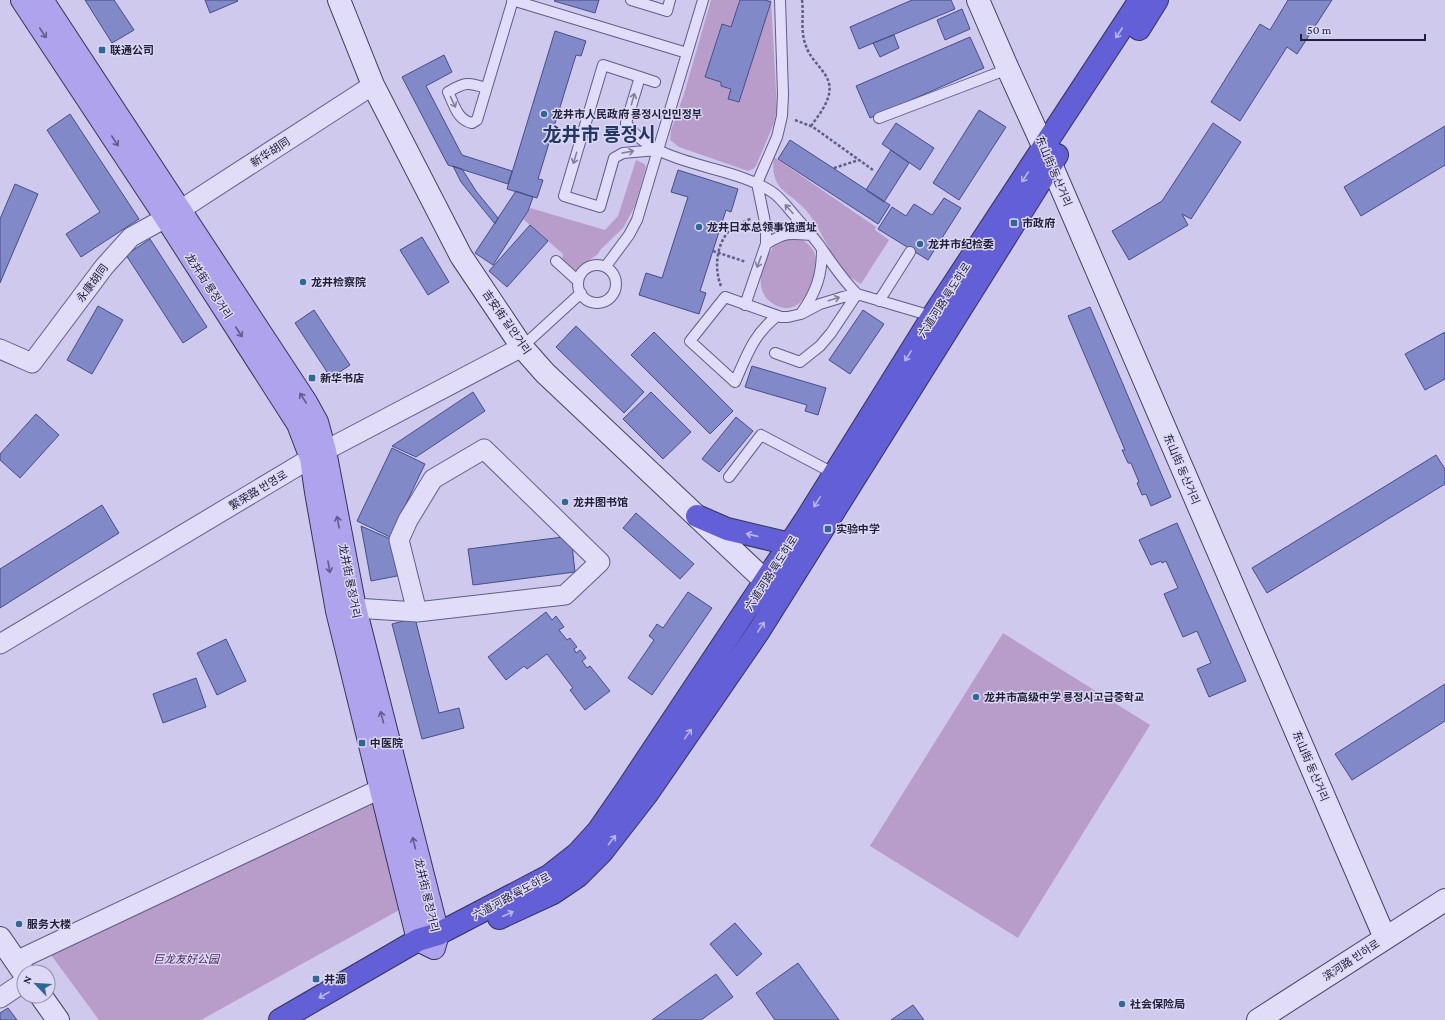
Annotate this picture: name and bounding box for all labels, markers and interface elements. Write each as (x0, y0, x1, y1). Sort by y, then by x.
scale bar (1301, 16, 1425, 42)
text: 50 m (1307, 23, 1332, 37)
one-way arrow (39, 27, 47, 38)
one-way arrow (1114, 27, 1122, 39)
place label: 联通公司 (110, 44, 154, 56)
marker: 联通公司 (97, 45, 107, 55)
one-way arrow (630, 92, 637, 105)
one-way arrow (450, 96, 457, 108)
place label: 龙井市人民政府 룡정시인민정부 (552, 108, 702, 120)
marker: 龙井市人民政府 룡정시인민정부 (539, 109, 549, 119)
district label: 龙井市 룡정시 (542, 124, 656, 145)
street label: 东山街 동산거리 (1034, 134, 1074, 208)
one-way arrow (111, 135, 119, 146)
street label: 新华胡同 (248, 135, 292, 169)
one-way arrow (621, 148, 634, 156)
one-way arrow (571, 151, 578, 164)
one-way arrow (1021, 171, 1029, 182)
one-way arrow (785, 205, 794, 215)
place label: 市政府 (1022, 217, 1055, 229)
marker: 市政府 (1009, 218, 1019, 228)
place label: 龙井日本总领事馆遗址 (707, 221, 817, 233)
marker: 龙井日本总领事馆遗址 (694, 222, 704, 232)
place label: 龙井市纪检委 (928, 238, 994, 250)
marker: 龙井市纪检委 (915, 239, 925, 249)
street label: 龙井街 룡정거리 (183, 251, 235, 321)
one-way arrow (755, 255, 763, 267)
street label: 六道河路 륙도하로 (915, 260, 973, 340)
street label: 永康胡同 (74, 262, 110, 304)
place label: 龙井检察院 (311, 276, 366, 288)
marker: 龙井检察院 (298, 277, 308, 287)
street label: 吉安街 길안거리 (480, 288, 534, 356)
one-way arrow (828, 295, 840, 303)
one-way arrow (235, 326, 243, 337)
one-way arrow (904, 350, 912, 361)
place label: 新华书店 (320, 372, 364, 384)
marker: 新华书店 (307, 373, 317, 383)
one-way arrow (299, 393, 307, 404)
street label: 东山街 동산거리 (1162, 432, 1202, 506)
street label: 繁荣路 번영로 (227, 468, 289, 512)
place label: 龙井图书馆 (573, 496, 628, 508)
one-way arrow (813, 496, 821, 507)
marker: 龙井图书馆 (560, 497, 570, 507)
one-way arrow (334, 516, 342, 529)
place label: 实验中学 (836, 523, 880, 535)
marker: 实验中学 (823, 524, 833, 534)
one-way arrow (746, 530, 759, 538)
street label: 六道河路 륙도하로 (742, 533, 800, 613)
street label: 龙井街 룡정거리 (337, 543, 363, 619)
one-way arrow (325, 560, 333, 573)
one-way arrow (757, 622, 765, 633)
place label: 龙井市高级中学 룡정시고급중학교 (984, 691, 1144, 703)
marker: 龙井市高级中学 룡정시고급중학교 (971, 692, 981, 702)
one-way arrow (378, 711, 386, 724)
one-way arrow (684, 729, 692, 740)
street label: 东山街 동산거리 (1291, 729, 1331, 803)
place label: 中医院 (370, 737, 403, 749)
marker: 中医院 (357, 738, 367, 748)
one-way arrow (608, 834, 616, 845)
one-way arrow (410, 837, 418, 850)
street label: 龙井街 룡정거리 (413, 857, 441, 933)
street label: 六道河路 륙도하로 (470, 870, 552, 922)
one-way arrow (501, 910, 513, 917)
place label: 服务大楼 (27, 918, 71, 930)
marker: 服务大楼 (14, 919, 24, 929)
street label: 滨河路 빈하로 (1320, 937, 1382, 983)
park label: 巨龙友好公园 (153, 953, 221, 965)
north arrow (16, 964, 56, 1004)
text: N (20, 973, 34, 986)
place label: 井源 (324, 973, 346, 985)
marker: 井源 (311, 974, 321, 984)
one-way arrow (318, 991, 330, 999)
place label: 社会保险局 (1130, 998, 1185, 1010)
marker: 社会保险局 (1117, 999, 1127, 1009)

